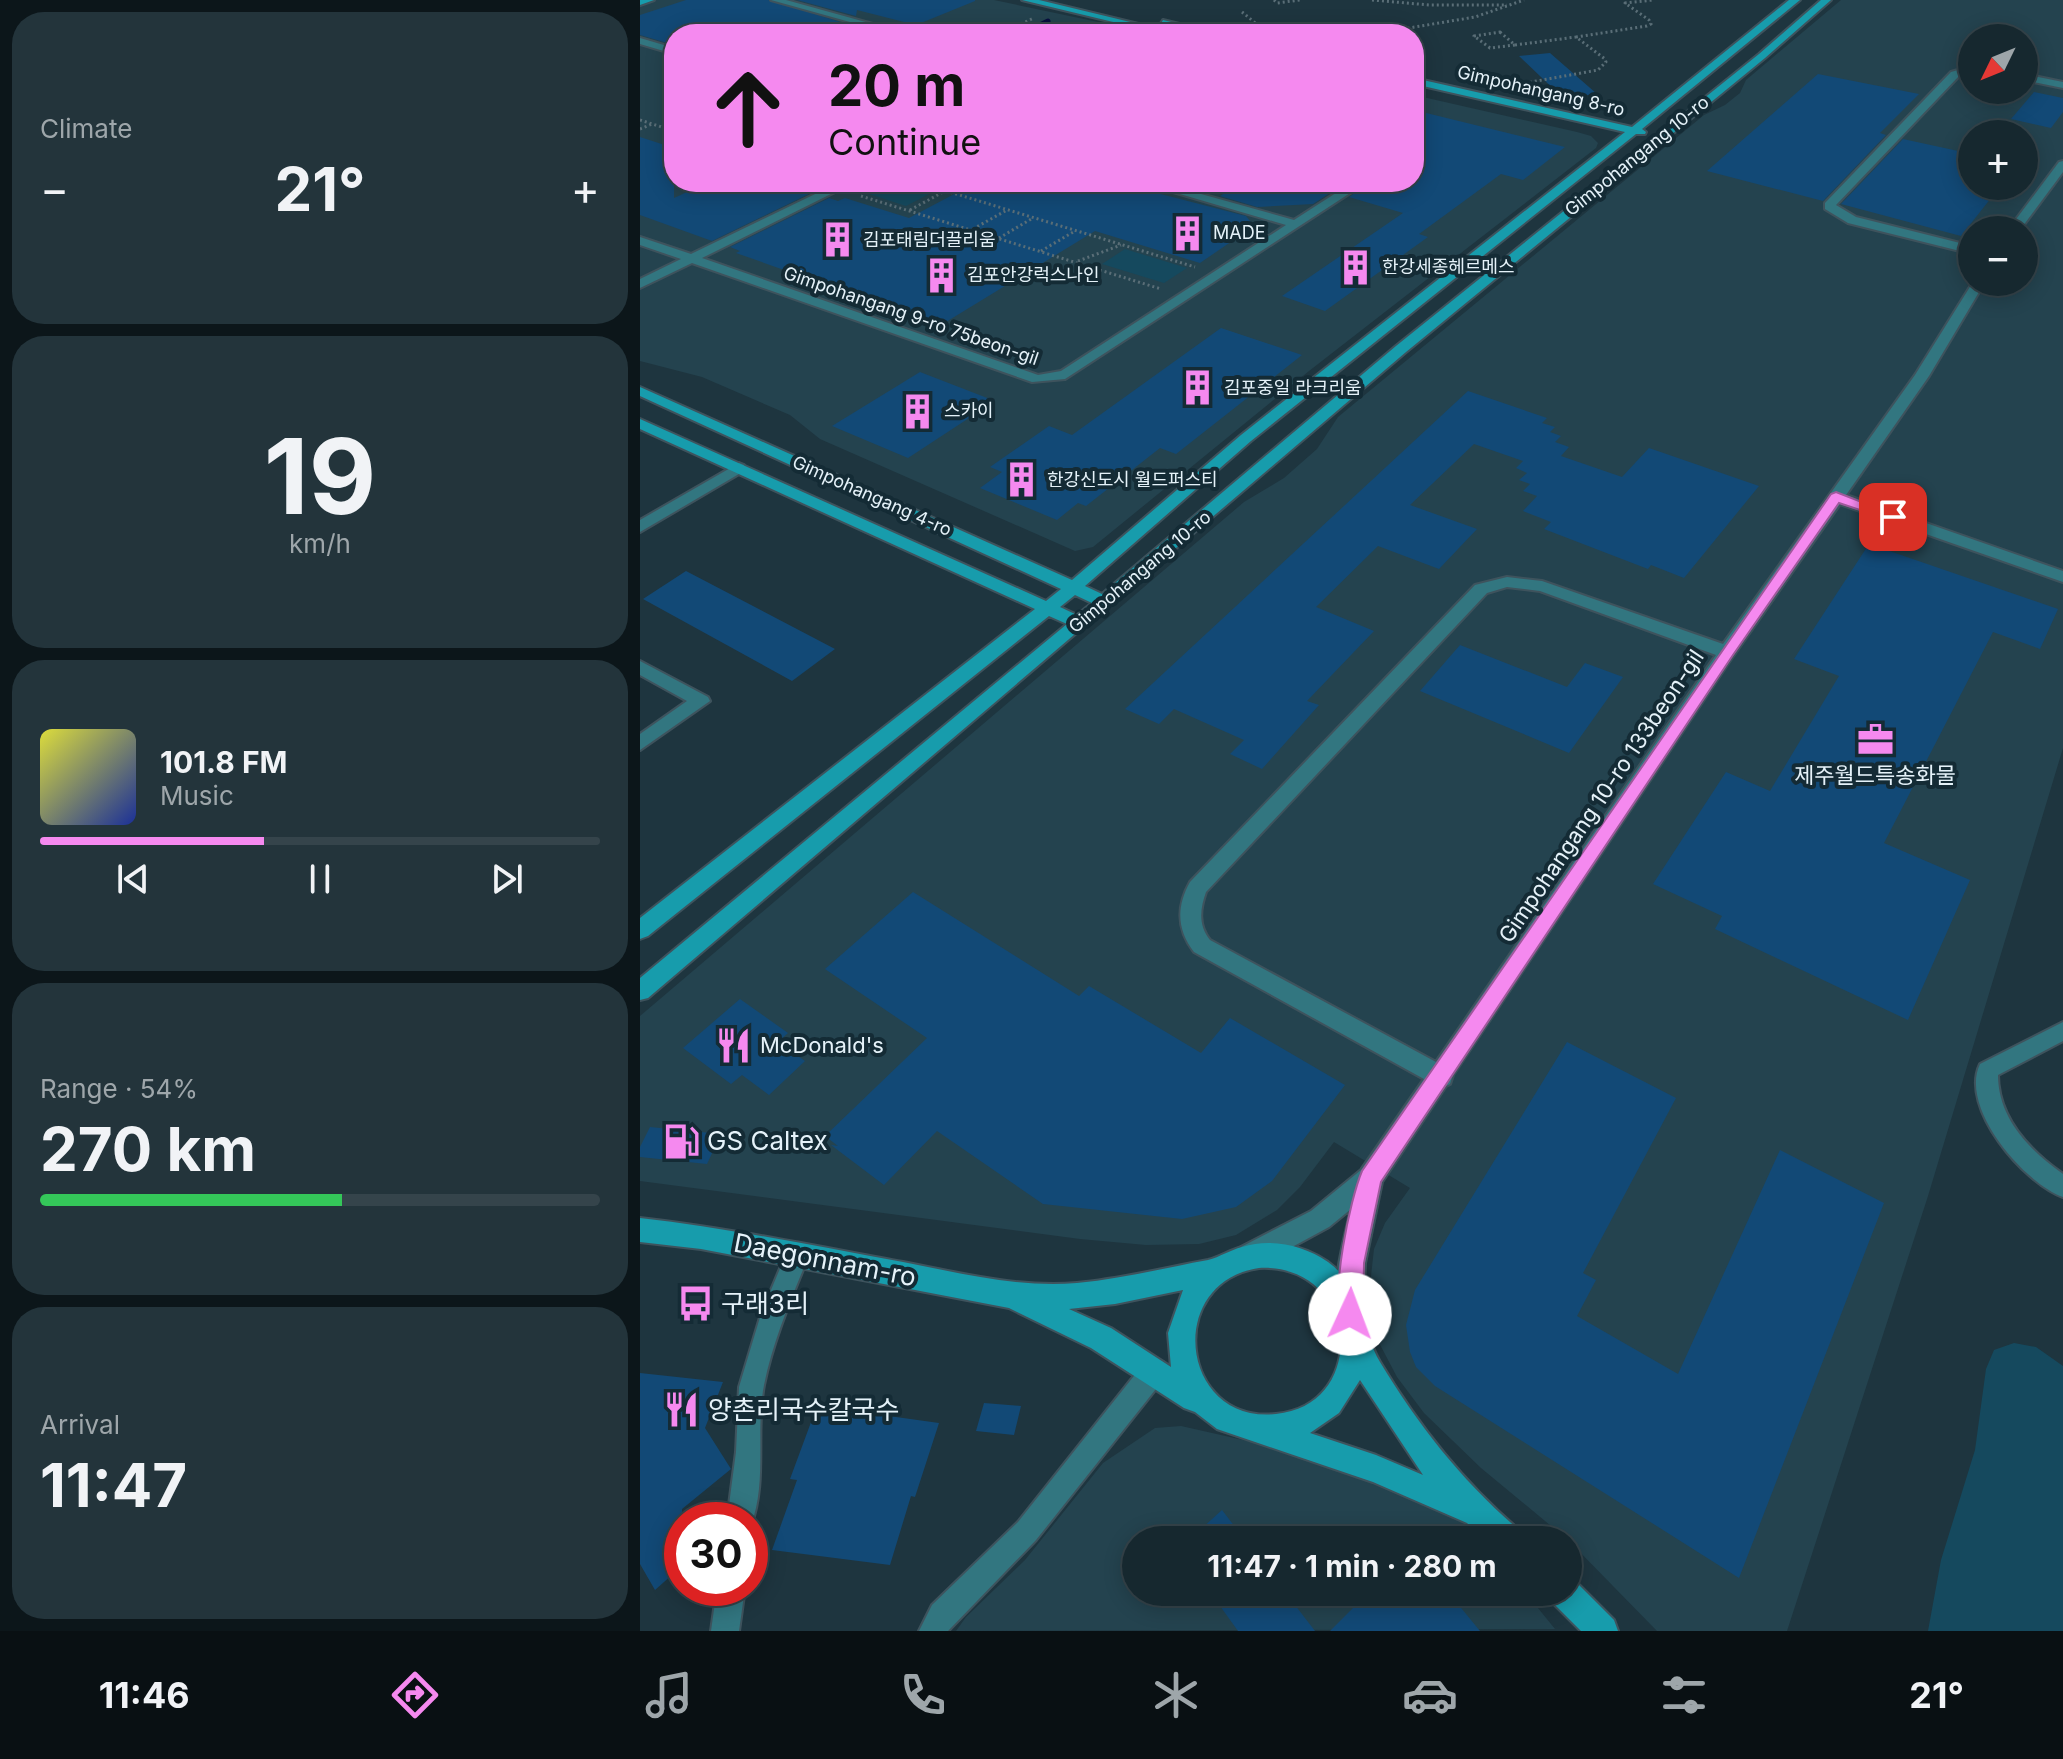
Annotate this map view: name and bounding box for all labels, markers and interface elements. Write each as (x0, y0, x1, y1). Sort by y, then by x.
north arrow (1958, 24, 2038, 104)
map controls (1958, 24, 2038, 296)
text: 20 m (828, 52, 965, 120)
icon: ahead (696, 56, 800, 160)
street label: Gimpohangang 8-ro (1455, 61, 1627, 120)
street label: Gimpohangang 10-ro (1561, 91, 1713, 220)
text: Climate (40, 113, 132, 144)
text: Continue (828, 120, 981, 164)
button: + (1958, 120, 2038, 200)
text: 21° (274, 153, 366, 225)
text: − (40, 162, 69, 216)
text: + (571, 162, 600, 216)
building icon: MADE (1168, 214, 1206, 252)
button: − (1958, 216, 2038, 296)
building icon: 김포태림더끌리움 (818, 221, 856, 259)
place label: MADE (1213, 222, 1266, 243)
place label: 김포태림더끌리움 (863, 229, 995, 250)
building icon: 한강세종헤르메스 (1337, 248, 1375, 286)
building icon: 김포안강럭스나인 (922, 256, 960, 294)
place label: 한강세종헤르메스 (1382, 256, 1514, 277)
street label: Gimpohangang 9-ro 75beon-gil (781, 262, 1041, 369)
place label: 김포안강럭스나인 (967, 264, 1099, 285)
building icon: 김포중일 라크리움 (1179, 369, 1217, 407)
place label: 김포중일 라크리움 (1224, 377, 1362, 398)
building icon: 스카이 (899, 392, 937, 430)
place label: 스카이 (944, 400, 994, 421)
text: 19 (264, 413, 376, 539)
street label: Gimpohangang 4-ro (789, 451, 955, 540)
building icon: 한강신도시 월드퍼스티 (1002, 461, 1040, 499)
place label: 한강신도시 월드퍼스티 (1047, 469, 1218, 490)
pin (1859, 483, 1927, 551)
icon: arrive (1871, 495, 1915, 539)
street label: Gimpohangang 10-ro (1064, 506, 1215, 637)
text: km/h (289, 528, 351, 559)
street label: Gimpohangang 10-ro 133beon-gil (1493, 645, 1709, 947)
office icon: 제주월드특송화물 (1856, 720, 1894, 758)
text: 101.8 FM (160, 744, 287, 780)
place label: 제주월드특송화물 (1794, 762, 1956, 788)
text: Music (160, 780, 234, 811)
icon: previous (111, 857, 155, 901)
icon: pause (298, 857, 342, 901)
icon: next (485, 857, 529, 901)
restaurant icon: McDonald's (715, 1026, 753, 1064)
place label: McDonald's (760, 1032, 884, 1058)
text: Range · 54% (40, 1073, 198, 1104)
text: 270 km (40, 1113, 256, 1185)
fuel station icon: GS Caltex (662, 1122, 700, 1160)
place label: GS Caltex (707, 1125, 828, 1156)
street label: Daegonnam-ro (731, 1227, 919, 1292)
position arrow (1308, 1272, 1392, 1356)
bus stop icon: 구래3리 (676, 1285, 714, 1323)
place label: 구래3리 (721, 1288, 809, 1319)
restaurant icon: 양촌리국수칼국수 (663, 1391, 701, 1429)
place label: 양촌리국수칼국수 (708, 1394, 899, 1425)
text: Arrival (40, 1409, 120, 1440)
text: 11:47 (40, 1449, 187, 1521)
speed limit sign: 30 (664, 1502, 768, 1606)
text: 11:47 · 1 min · 280 m (1207, 1548, 1497, 1584)
icon: directions (387, 1667, 443, 1723)
icon: music (641, 1667, 697, 1723)
icon: phone (895, 1667, 951, 1723)
icon: climate (1148, 1667, 1204, 1723)
icon: car (1402, 1667, 1458, 1723)
icon: filters (1656, 1667, 1712, 1723)
text: 11:46 (99, 1673, 190, 1717)
text: 21° (1909, 1673, 1964, 1717)

